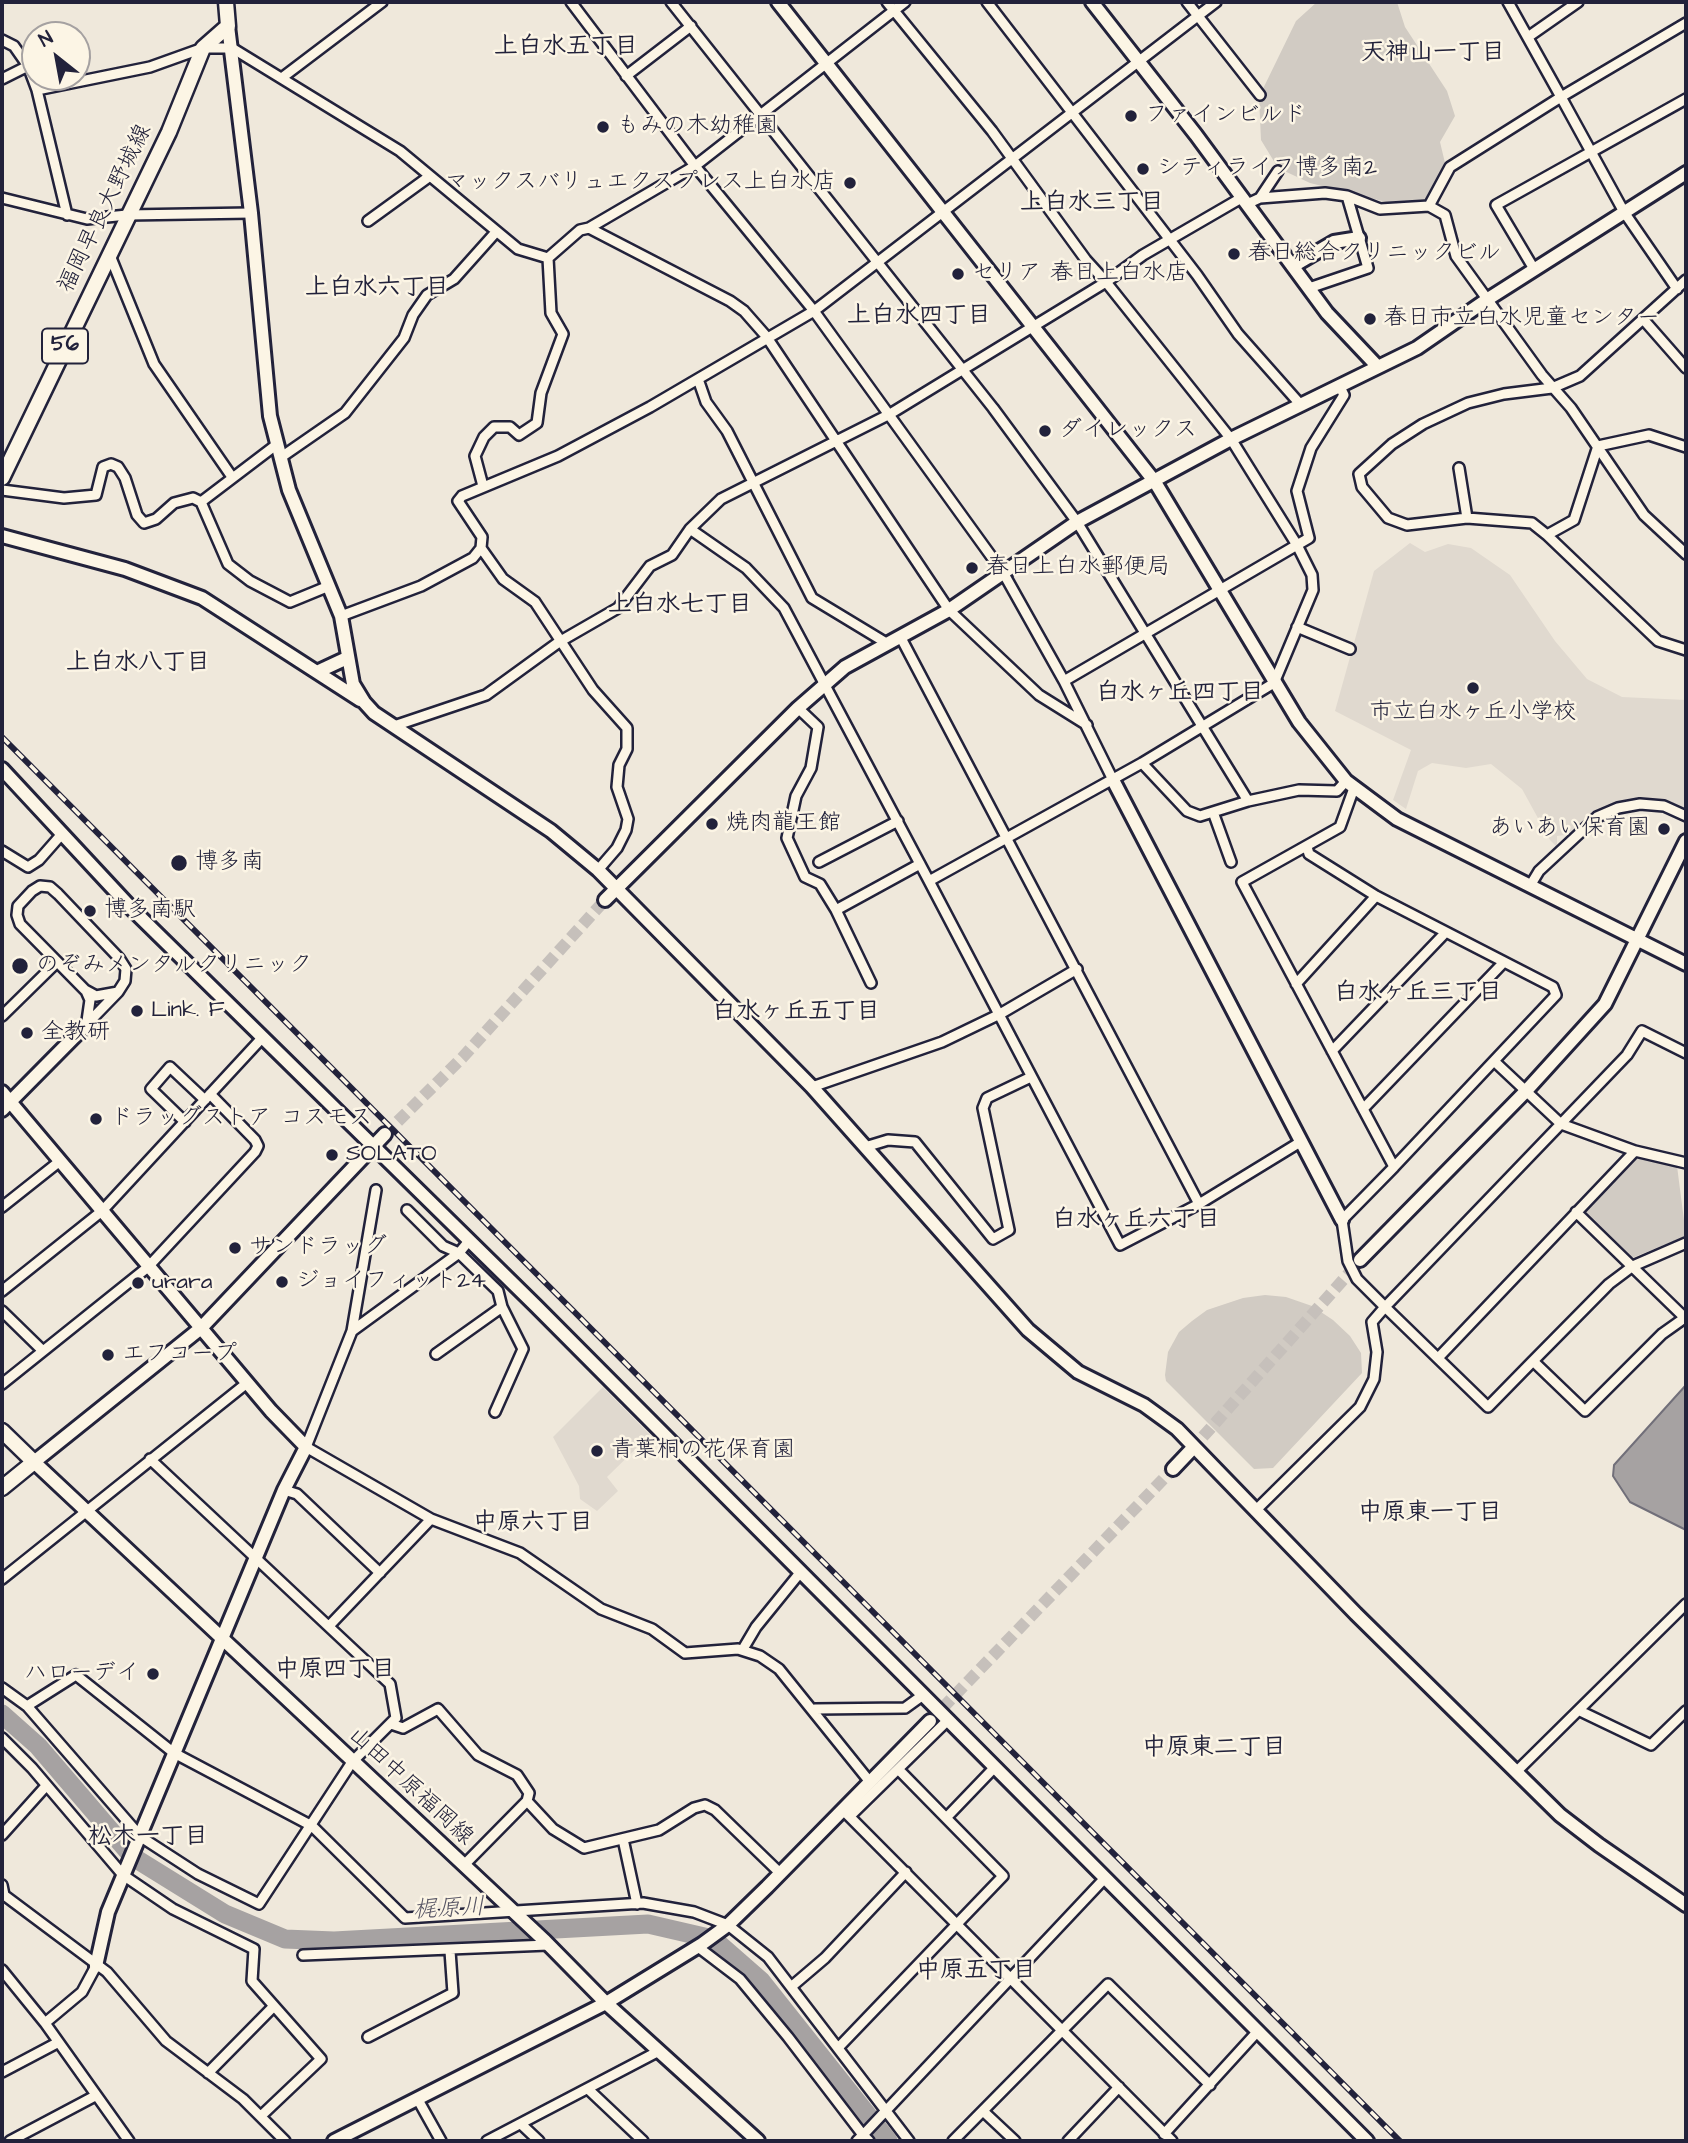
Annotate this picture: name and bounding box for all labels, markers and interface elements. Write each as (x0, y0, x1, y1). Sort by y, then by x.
north arrow (21, 21, 91, 91)
text: N (34, 25, 58, 54)
district label: 上白水五丁目 (494, 34, 638, 62)
district label: 天神山一丁目 (1361, 40, 1505, 68)
place label: ファインビルド (1145, 102, 1306, 130)
marker: ファインビルド (1123, 108, 1139, 124)
place label: もみの木幼稚園 (617, 113, 778, 141)
marker: もみの木幼稚園 (595, 119, 611, 135)
street label: 福岡早良大野城線 (53, 120, 159, 298)
place label: シティライフ博多南2 (1157, 155, 1377, 183)
marker: シティライフ博多南2 (1135, 161, 1151, 177)
place label: マックスバリュエクスプレス上白水店 (445, 169, 836, 197)
marker: マックスバリュエクスプレス上白水店 (842, 175, 858, 191)
district label: 上白水三丁目 (1020, 190, 1164, 218)
place label: 春日総合クリニックビル (1248, 240, 1501, 268)
marker: 春日総合クリニックビル (1226, 246, 1242, 262)
place label: セリア 春日上白水店 (972, 260, 1188, 288)
marker: セリア 春日上白水店 (950, 266, 966, 282)
district label: 上白水六丁目 (305, 275, 449, 303)
district label: 上白水四丁目 (847, 303, 991, 331)
place label: 春日市立白水児童センター (1384, 305, 1660, 333)
marker: 春日市立白水児童センター (1362, 311, 1378, 327)
road number: 56 (42, 328, 88, 364)
place label: ダイレックス (1059, 417, 1197, 445)
marker: ダイレックス (1037, 423, 1053, 439)
place label: 春日上白水郵便局 (986, 554, 1170, 582)
marker: 春日上白水郵便局 (964, 560, 980, 576)
district label: 上白水七丁目 (608, 592, 752, 620)
district label: 上白水八丁目 (66, 650, 210, 678)
district label: 白水ヶ丘四丁目 (1096, 680, 1264, 708)
marker: 市立白水ヶ丘小学校 (1465, 680, 1481, 696)
place label: 市立白水ヶ丘小学校 (1370, 699, 1576, 727)
place label: 焼肉龍王館 (726, 810, 841, 838)
place label: あいあい保育園 (1489, 815, 1650, 843)
marker: 焼肉龍王館 (704, 816, 720, 832)
marker: あいあい保育園 (1656, 821, 1672, 837)
place label: 博多南 (195, 849, 264, 877)
marker: 博多南 (169, 853, 189, 873)
place label: 博多南駅 (104, 897, 196, 925)
marker: 博多南駅 (82, 903, 98, 919)
place label: のぞみメンタルクリニック (36, 952, 312, 980)
marker: のぞみメンタルクリニック (10, 956, 30, 976)
district label: 白水ヶ丘三丁目 (1334, 980, 1502, 1008)
place label: Link. F (151, 997, 224, 1025)
district label: 白水ヶ丘五丁目 (712, 999, 880, 1027)
marker: Link. F (129, 1003, 145, 1019)
place label: 全教研 (41, 1019, 110, 1047)
marker: 全教研 (19, 1025, 35, 1041)
place label: ドラッグストア コスモス (110, 1105, 372, 1133)
marker: ドラッグストア コスモス (88, 1111, 104, 1127)
place label: SOLATO (346, 1141, 437, 1169)
marker: SOLATO (324, 1147, 340, 1163)
district label: 白水ヶ丘六丁目 (1052, 1207, 1220, 1235)
place label: サンドラッグ (249, 1234, 387, 1262)
marker: サンドラッグ (227, 1240, 243, 1256)
place label: ジョイフィット24 (296, 1268, 486, 1296)
place label: urara (152, 1269, 212, 1297)
marker: ジョイフィット24 (274, 1274, 290, 1290)
marker: urara (130, 1275, 146, 1291)
place label: エフコープ (122, 1341, 237, 1369)
marker: エフコープ (100, 1347, 116, 1363)
place label: 青葉桐の花保育園 (611, 1437, 795, 1465)
marker: 青葉桐の花保育園 (589, 1443, 605, 1459)
district label: 中原東一丁目 (1358, 1500, 1502, 1528)
district label: 中原六丁目 (473, 1510, 593, 1538)
district label: 中原四丁目 (275, 1657, 395, 1685)
place label: ハローデイ (24, 1660, 139, 1688)
marker: ハローデイ (145, 1666, 161, 1682)
street label: 山田中原福岡線 (342, 1722, 478, 1852)
district label: 中原東二丁目 (1142, 1735, 1286, 1763)
district label: 松木一丁目 (88, 1824, 208, 1852)
water label: 梶原川 (412, 1894, 486, 1926)
district label: 中原五丁目 (916, 1958, 1036, 1986)

